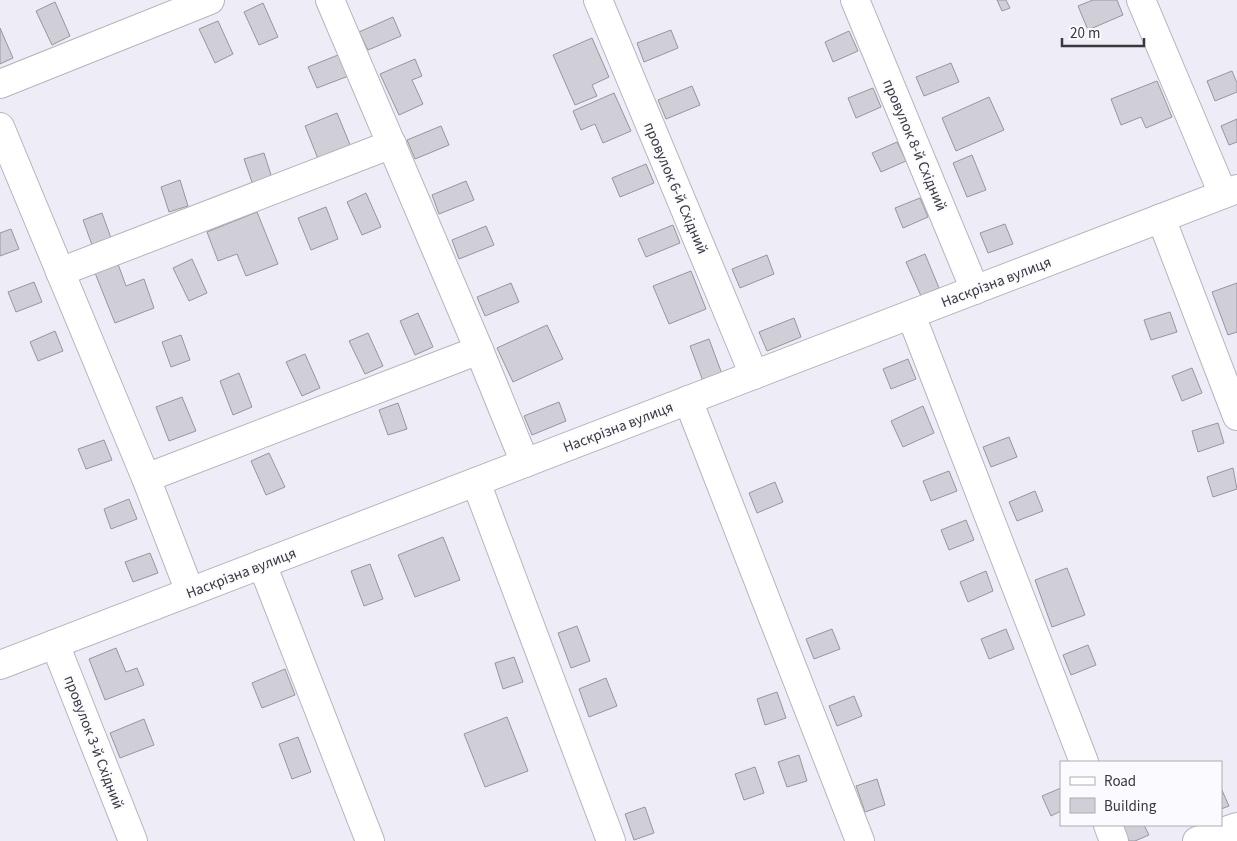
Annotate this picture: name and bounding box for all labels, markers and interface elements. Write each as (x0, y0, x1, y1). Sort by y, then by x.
scale bar (1062, 15, 1144, 47)
text: 20 m (1070, 23, 1100, 44)
street label: провулок 8-й Східний (877, 76, 952, 214)
street label: провулок 6-й Східний (638, 119, 713, 257)
street label: Наскрізна вулиця (938, 252, 1054, 313)
street label: Наскрізна вулиця (560, 397, 676, 458)
street label: Наскрізна вулиця (183, 543, 299, 604)
street label: провулок 3-й Східний (58, 672, 129, 812)
legend (1060, 761, 1222, 826)
text: Road (1104, 771, 1136, 792)
text: Building (1104, 796, 1157, 817)

